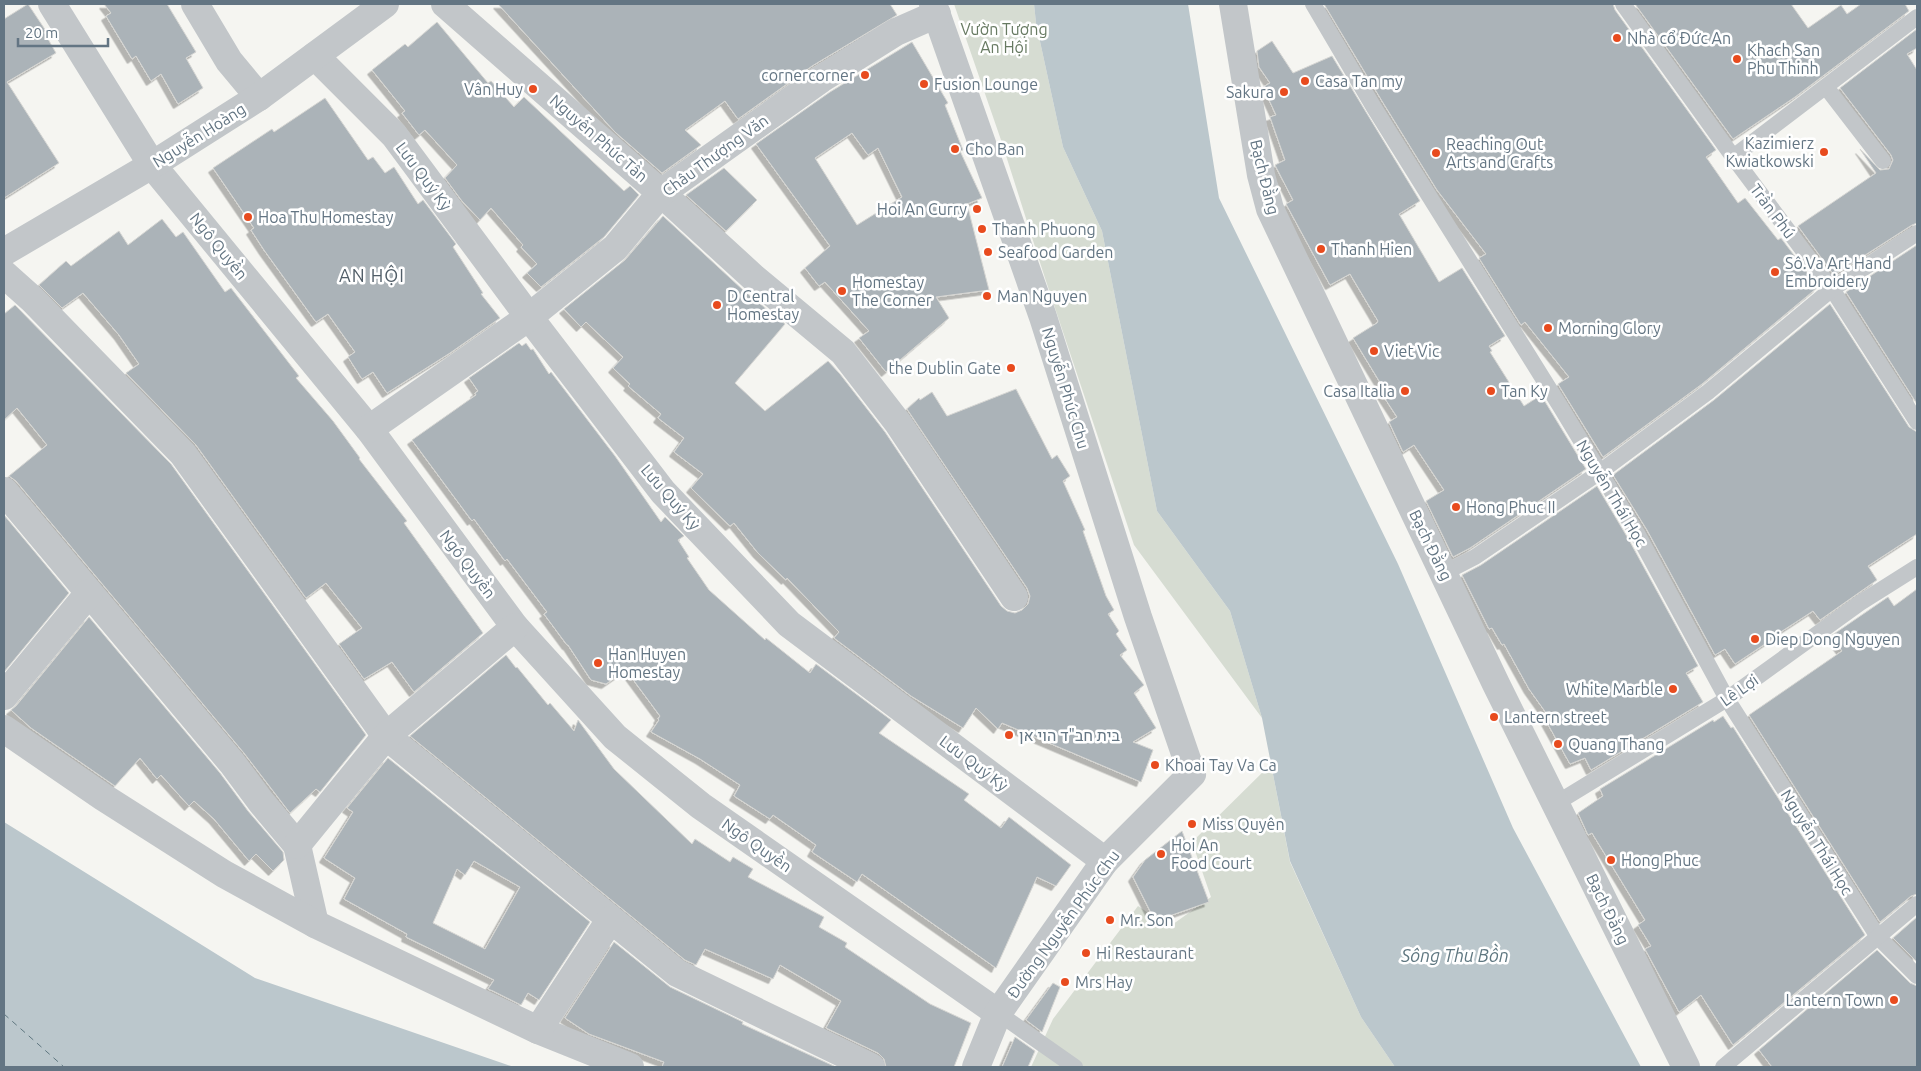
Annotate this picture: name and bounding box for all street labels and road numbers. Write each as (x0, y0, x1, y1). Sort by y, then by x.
street label: Nguyễn Phúc Tần (546, 88, 653, 185)
street label: Nguyễn Hoàng (148, 97, 249, 171)
street label: Châu Thượng Văn (659, 111, 771, 199)
street label: Bạch Đằng (1247, 137, 1286, 216)
street label: Lưu Quý Kỳ (393, 138, 456, 214)
street label: Trần Phú (1747, 179, 1802, 242)
street label: Ngô Quyền (187, 207, 254, 283)
street label: Nguyễn Phúc Chu (1039, 324, 1096, 451)
street label: Nguyễn Thái Học (1573, 435, 1654, 550)
street label: Lưu Quý Kỳ (638, 461, 704, 534)
street label: Bạch Đằng (1406, 505, 1458, 583)
street label: Ngô Quyền (436, 525, 502, 602)
street label: Lê Lợi (1717, 671, 1761, 709)
street label: Lưu Quý Kỳ (936, 732, 1012, 795)
street label: Nguyễn Thái Học (1777, 784, 1859, 898)
street label: Ngô Quyền (719, 812, 797, 876)
street label: Đường Nguyễn Phúc Chu (1001, 845, 1123, 1001)
street label: Bạch Đằng (1583, 869, 1635, 947)

